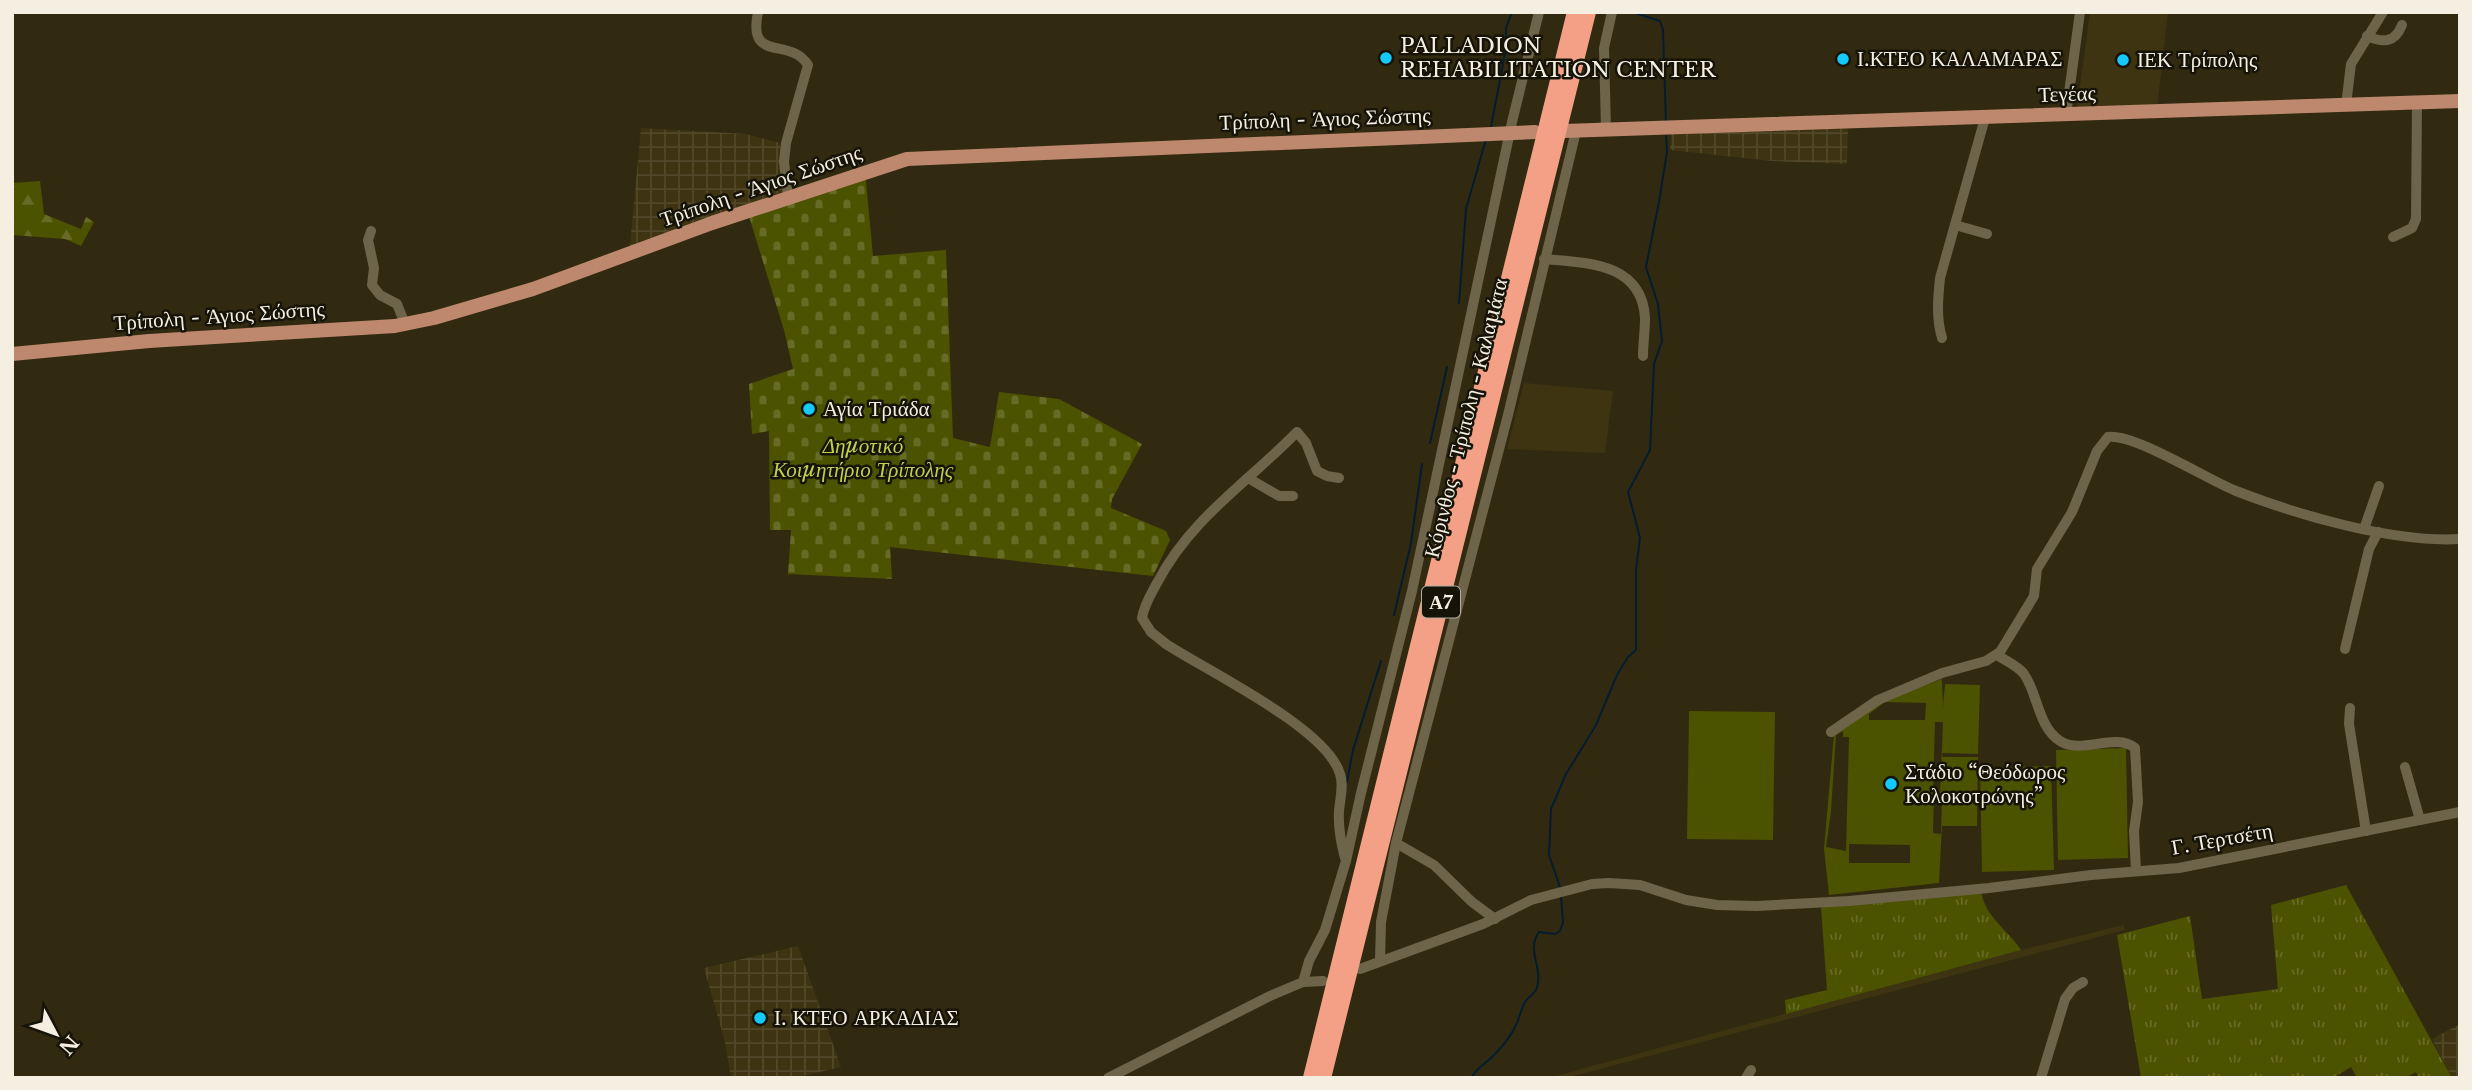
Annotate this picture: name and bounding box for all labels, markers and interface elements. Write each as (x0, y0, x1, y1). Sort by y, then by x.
place label: PALLADION REHABILITATION CENTER (1400, 33, 1717, 83)
place label: Ι.ΚΤΕΟ ΚΑΛΑΜΑΡΑΣ (1857, 46, 2062, 72)
place label: ΙΕΚ Τρίπολης (2137, 47, 2258, 73)
marker: PALLADION REHABILITATION CENTER (1378, 50, 1394, 66)
marker: Ι.ΚΤΕΟ ΚΑΛΑΜΑΡΑΣ (1835, 51, 1851, 67)
marker: ΙΕΚ Τρίπολης (2115, 52, 2131, 68)
street label: Τεγέας (2038, 80, 2097, 108)
street label: Τρίπολη - Άγιος Σώστης (1219, 102, 1432, 136)
street label: Τρίπολη - Άγιος Σώστης (657, 139, 866, 233)
street label: Κόρινθος - Τρίπολη - Καλαμάτα (1419, 276, 1513, 560)
street label: Τρίπολη - Άγιος Σώστης (113, 296, 326, 336)
place label: Αγία Τριάδα (823, 396, 930, 422)
marker: Αγία Τριάδα (801, 401, 817, 417)
park label: Δημοτικό Κοιμητήριο Τρίπολης (772, 433, 954, 483)
road number: Α7 (1422, 586, 1460, 618)
place label: Στάδιο “Θεόδωρος Κολοκοτρώνης” (1905, 759, 2066, 809)
marker: Στάδιο “Θεόδωρος Κολοκοτρώνης” (1883, 776, 1899, 792)
street label: Γ. Τερτσέτη (2169, 817, 2275, 861)
north arrow (21, 999, 91, 1069)
place label: Ι. ΚΤΕΟ ΑΡΚΑΔΙΑΣ (774, 1005, 959, 1031)
marker: Ι. ΚΤΕΟ ΑΡΚΑΔΙΑΣ (752, 1010, 768, 1026)
text: N (54, 1031, 83, 1059)

